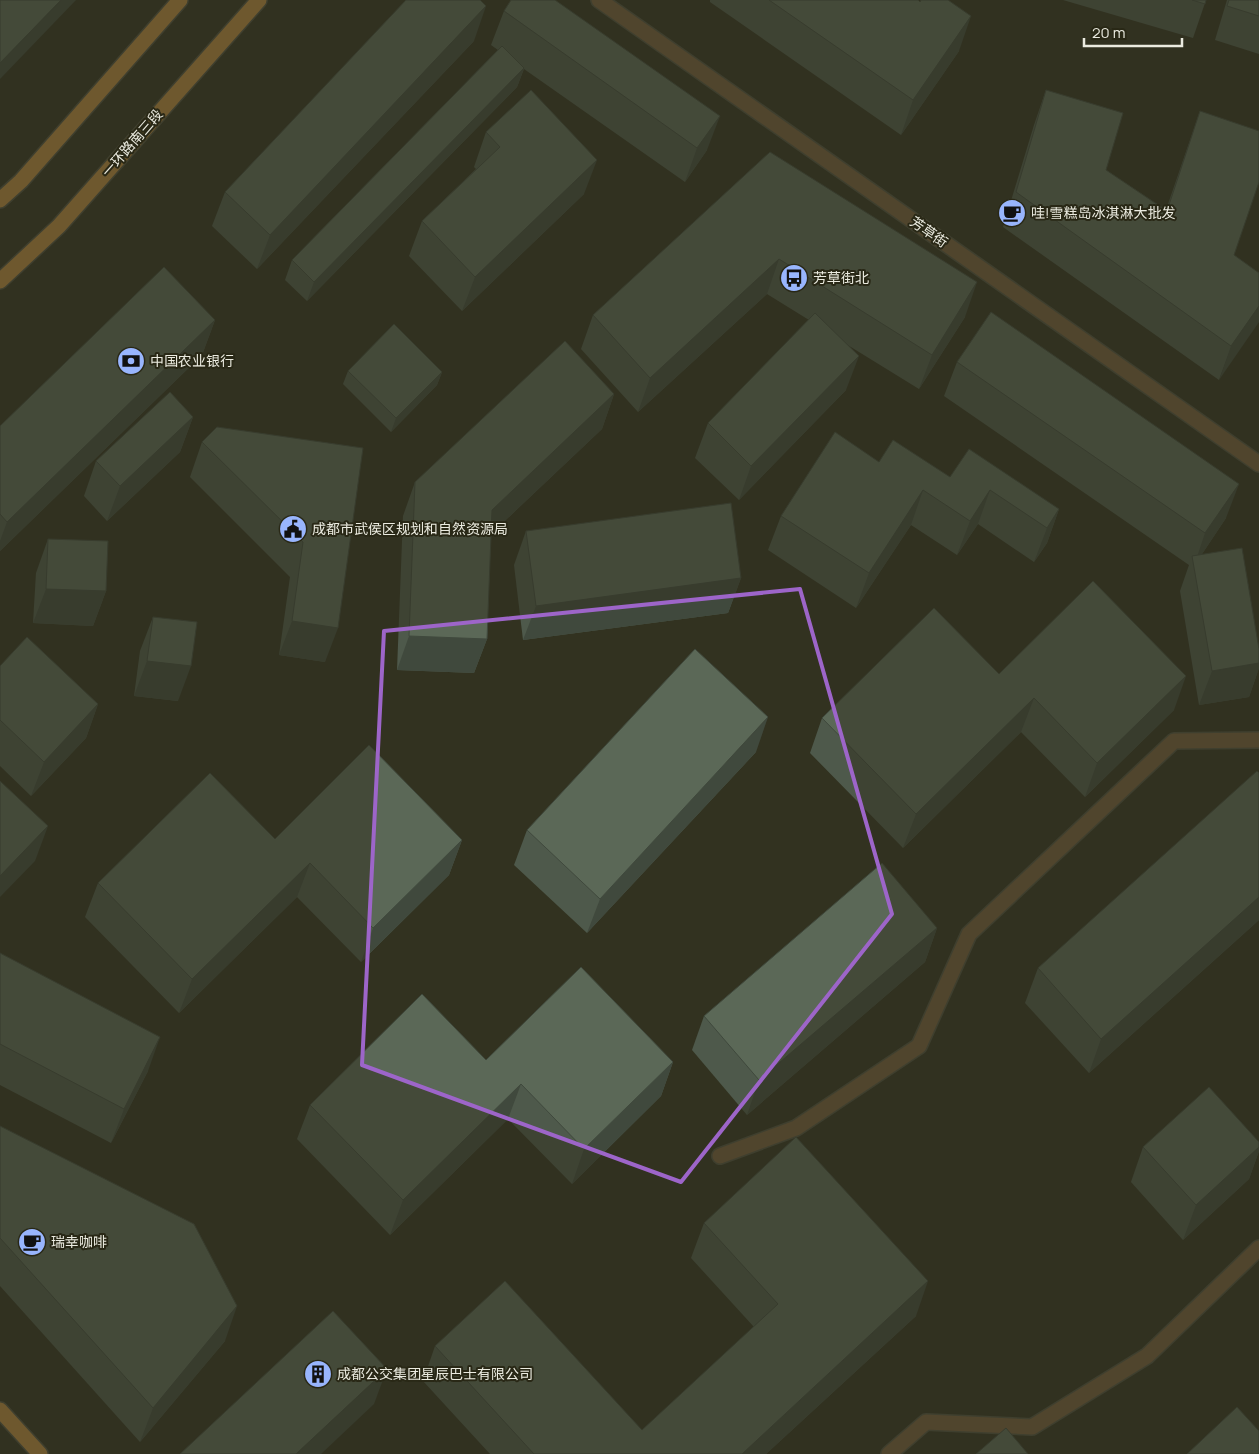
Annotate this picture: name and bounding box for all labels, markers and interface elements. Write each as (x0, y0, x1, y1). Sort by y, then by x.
scale bar (1084, 15, 1182, 47)
text: 20 m (1092, 22, 1125, 43)
street label: 一环路南三段 (97, 105, 166, 181)
cafe icon: 哇!雪糕岛冰淇淋大批发 (997, 198, 1027, 228)
place label: 哇!雪糕岛冰淇淋大批发 (1031, 203, 1175, 222)
street label: 芳草街 (907, 212, 952, 251)
bus stop icon: 芳草街北 (779, 263, 809, 293)
place label: 芳草街北 (813, 268, 869, 287)
bank icon: 中国农业银行 (116, 346, 146, 376)
place label: 中国农业银行 (150, 351, 234, 370)
public building icon: 成都市武侯区规划和自然资源局 (278, 514, 308, 544)
place label: 成都市武侯区规划和自然资源局 (312, 519, 508, 538)
cafe icon: 瑞幸咖啡 (17, 1227, 47, 1257)
place label: 瑞幸咖啡 (51, 1232, 107, 1251)
building icon: 成都公交集团星辰巴士有限公司 (303, 1359, 333, 1389)
place label: 成都公交集团星辰巴士有限公司 (337, 1364, 533, 1383)

